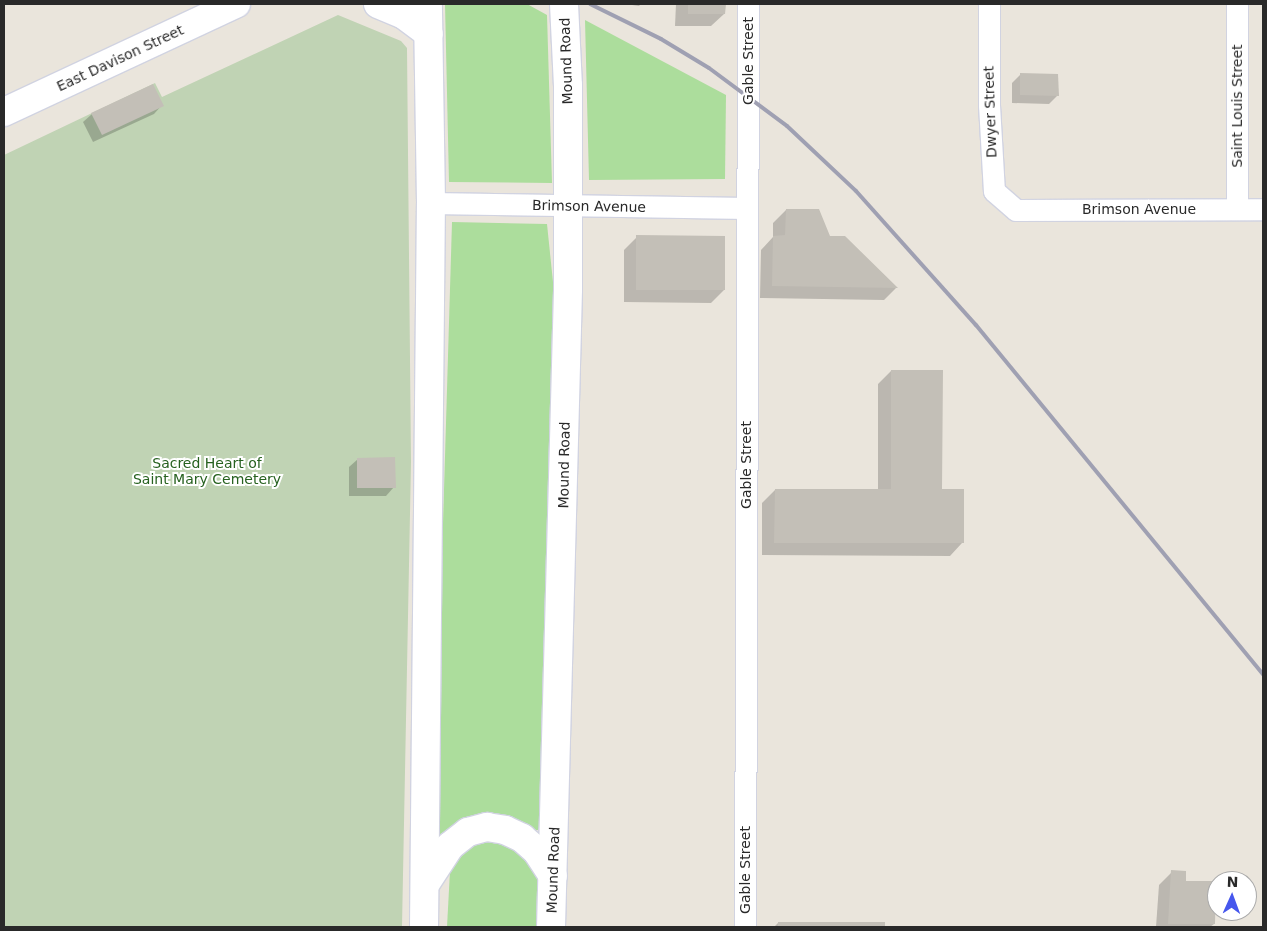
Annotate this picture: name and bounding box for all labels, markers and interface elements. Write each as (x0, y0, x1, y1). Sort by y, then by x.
street label: Mound Road (556, 17, 576, 105)
street label: Gable Street (740, 17, 756, 105)
street label: East Davison Street (54, 21, 186, 95)
street label: Saint Louis Street (1229, 44, 1245, 168)
street label: Dwyer Street (980, 66, 1000, 158)
street label: Brimson Avenue (532, 197, 646, 215)
street label: Brimson Avenue (1082, 201, 1196, 217)
street label: Mound Road (555, 421, 573, 509)
street label: Gable Street (738, 421, 754, 509)
park label: Sacred Heart of Saint Mary Cemetery (133, 455, 281, 488)
street label: Mound Road (543, 826, 563, 914)
street label: Gable Street (737, 826, 753, 914)
north arrow (1207, 871, 1257, 921)
text: N (1226, 874, 1239, 890)

